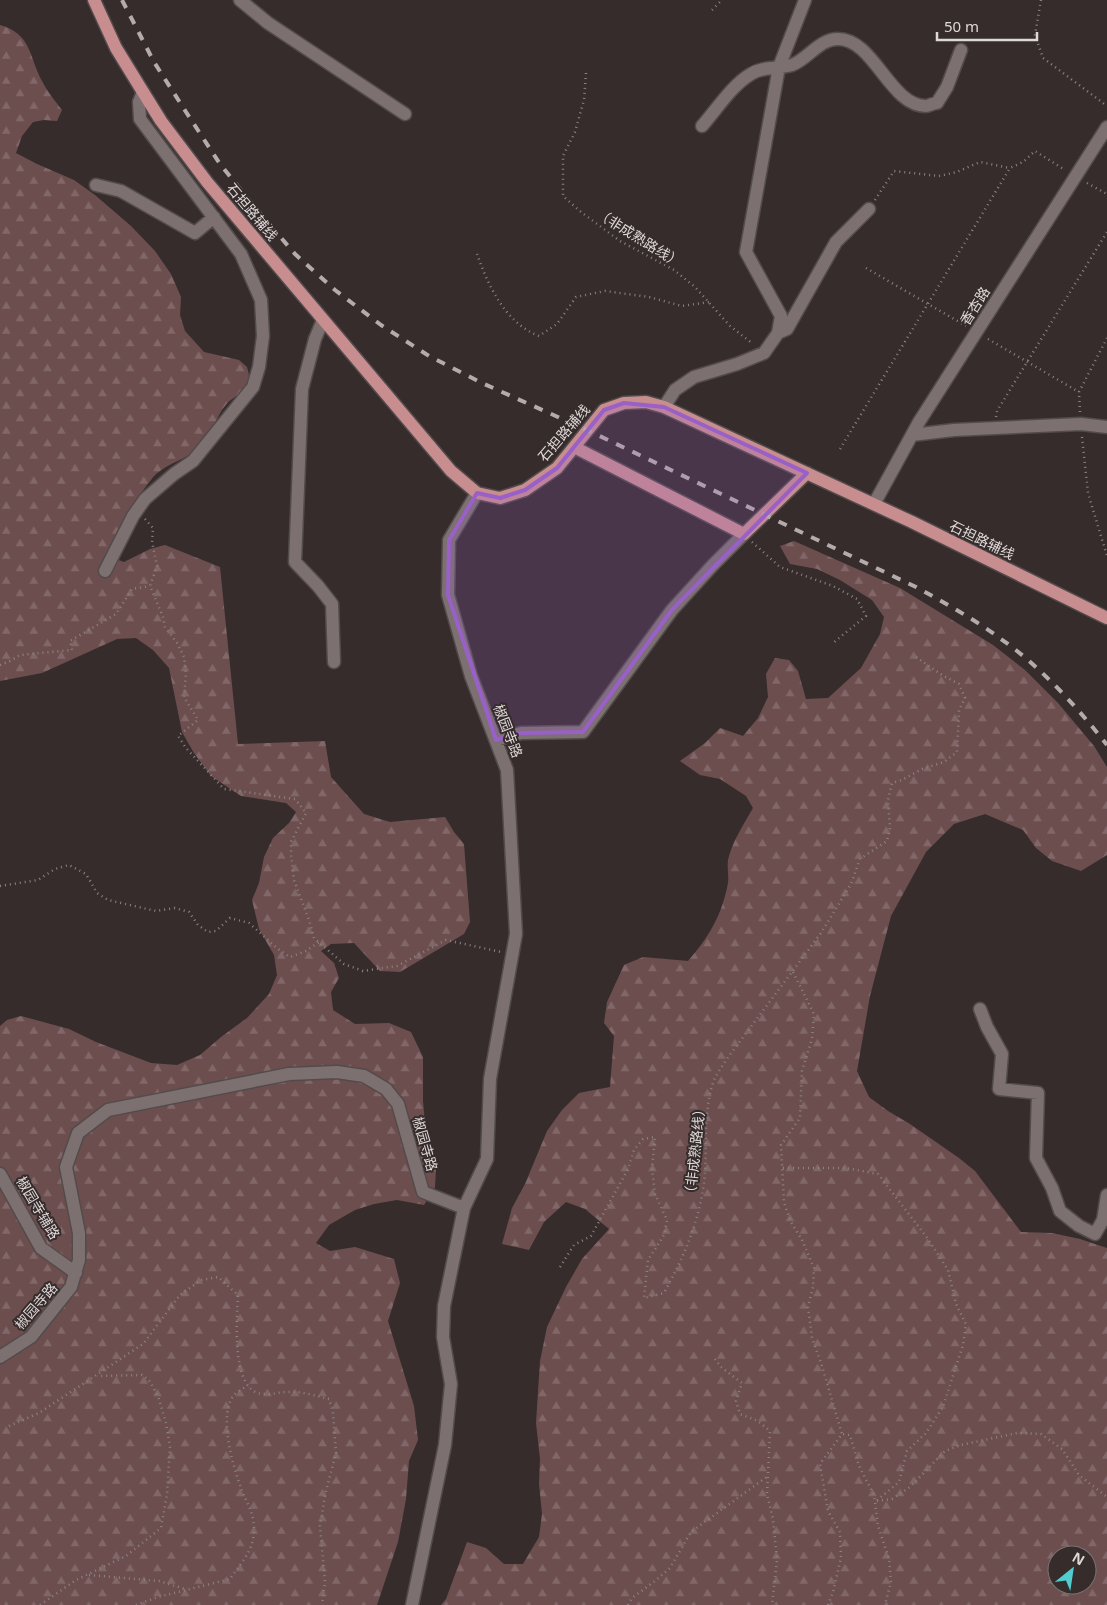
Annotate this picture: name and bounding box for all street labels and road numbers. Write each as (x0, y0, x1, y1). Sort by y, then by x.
street label: 石担路辅线 (223, 179, 282, 245)
street label: （非成熟路线） (593, 204, 686, 272)
street label: 香杏路 (955, 283, 994, 329)
street label: 石担路辅线 (533, 400, 594, 465)
street label: 石担路辅线 (947, 516, 1018, 563)
street label: 椒园寺路 (490, 701, 527, 760)
street label: （非成熟路线） (680, 1101, 709, 1201)
street label: 椒园寺路 (409, 1114, 442, 1173)
street label: 椒园寺辅路 (12, 1173, 65, 1243)
street label: 椒园寺路 (10, 1278, 61, 1333)

